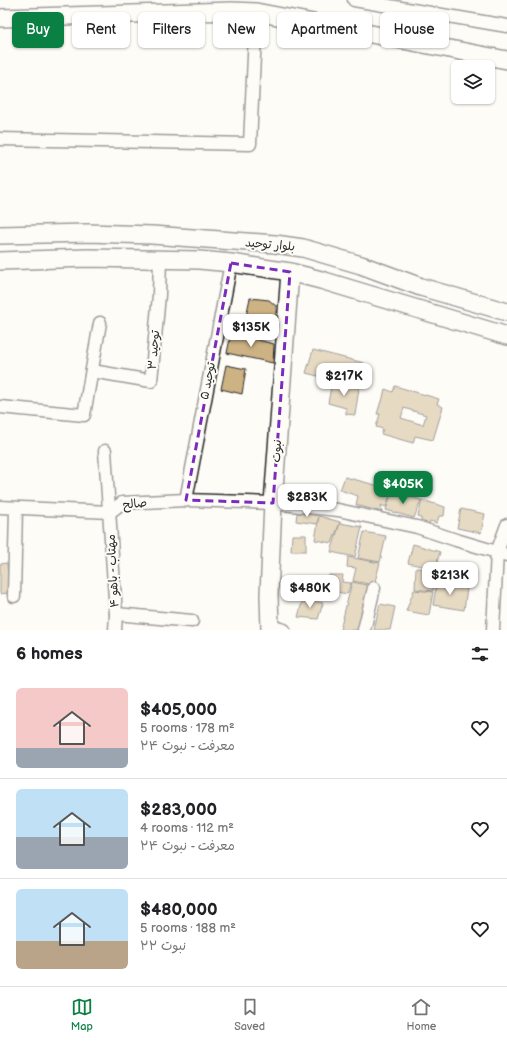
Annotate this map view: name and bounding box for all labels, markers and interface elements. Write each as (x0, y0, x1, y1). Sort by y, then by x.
chip: Buy (12, 12, 64, 48)
chip: Rent (72, 12, 130, 48)
chip: Filters (138, 12, 205, 48)
chip: New (213, 12, 269, 48)
chip: Apartment (277, 12, 372, 48)
chip: House (380, 12, 449, 48)
map controls (451, 60, 495, 104)
button: layers (451, 60, 495, 104)
street label: بلوار توحید (244, 235, 296, 255)
pin: $135K (223, 314, 279, 348)
text: $135K (232, 319, 270, 335)
street label: توحید ۳ (145, 329, 163, 370)
street label: توحید ۵ (197, 360, 219, 401)
pin: $217K (316, 363, 372, 397)
text: $217K (325, 368, 363, 384)
street label: نبوت (269, 439, 285, 463)
pin: $405K (375, 471, 431, 505)
text: $405K (383, 476, 423, 492)
pin: $283K (279, 484, 335, 518)
text: $283K (287, 489, 327, 505)
street label: صالح (122, 495, 148, 514)
street label: مهتاب - باهو ۴ (104, 534, 122, 608)
pin: $213K (422, 562, 478, 596)
text: $213K (431, 567, 469, 583)
pin: $480K (282, 575, 338, 609)
text: $480K (290, 580, 330, 596)
icon: filters (469, 643, 491, 665)
text: 6 homes (16, 644, 83, 664)
text: $405,000 (140, 700, 217, 720)
icon: home (48, 704, 96, 752)
icon: heart (469, 717, 491, 739)
text: 5 rooms · 178 m² (140, 720, 235, 736)
text: معرفت - نبوت ۲۴ (140, 738, 235, 754)
text: $283,000 (140, 800, 217, 820)
icon: home (48, 805, 96, 853)
icon: heart (469, 818, 491, 840)
text: 4 rooms · 112 m² (140, 820, 234, 836)
text: معرفت - نبوت ۲۴ (140, 838, 235, 854)
text: $480,000 (140, 900, 218, 920)
icon: home (48, 905, 96, 953)
icon: heart (469, 918, 491, 940)
text: 5 rooms · 188 m² (140, 920, 236, 936)
text: نبوت ۲۲ (140, 938, 186, 954)
tab: Map (71, 996, 93, 1033)
tab: Saved (234, 996, 265, 1033)
tab: Home (406, 996, 436, 1033)

